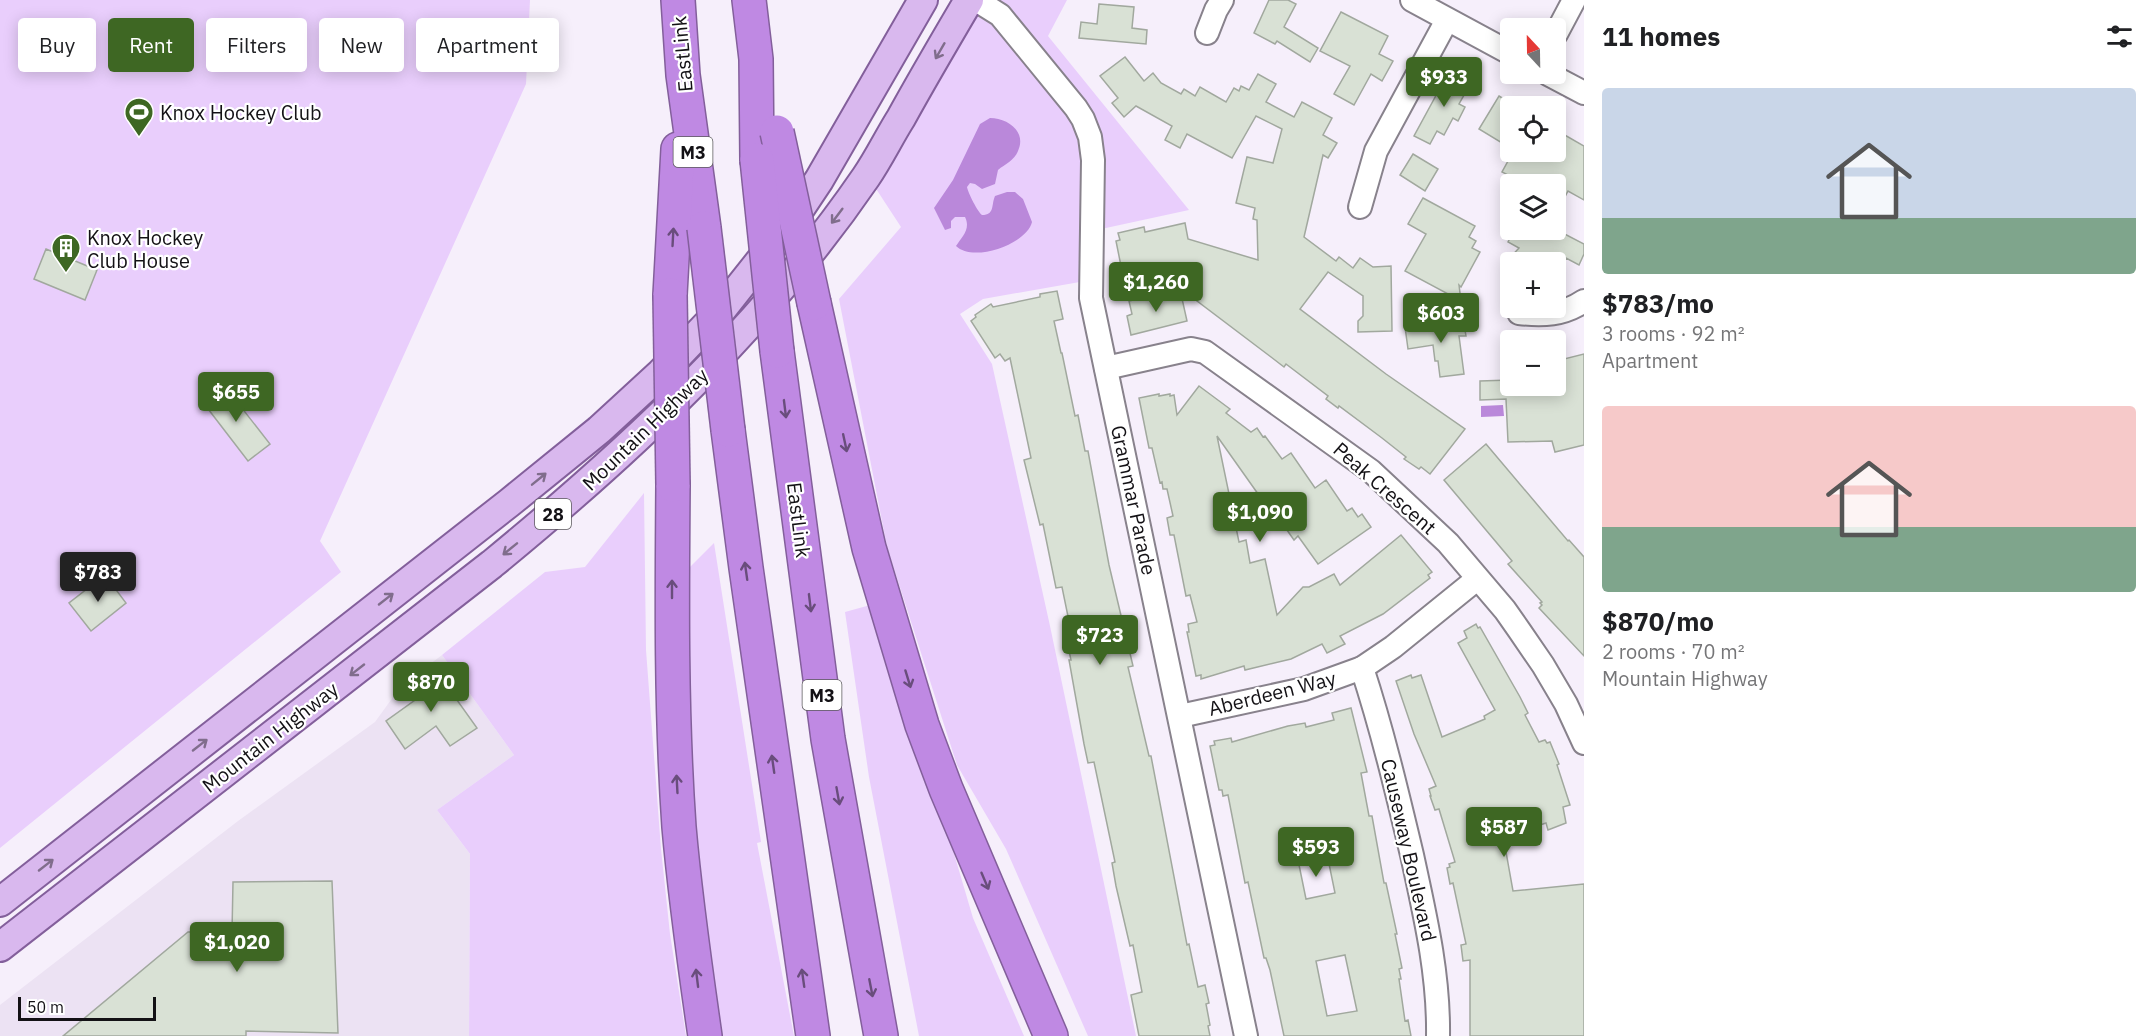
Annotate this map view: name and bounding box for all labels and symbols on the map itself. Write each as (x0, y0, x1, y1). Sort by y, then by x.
street label: EastLink (665, 15, 699, 93)
north arrow (1500, 18, 1566, 84)
one-way arrow (933, 42, 945, 59)
pin: $933 (1408, 57, 1480, 108)
sports icon: Knox Hockey Club (123, 96, 155, 138)
place label: Knox Hockey Club (160, 99, 322, 126)
road number: M3 (674, 137, 712, 167)
one-way arrow (831, 208, 843, 224)
place label: Knox Hockey Club House (87, 224, 203, 274)
one-way arrow (668, 227, 679, 247)
building icon: Knox Hockey Club House (50, 232, 82, 274)
pin: $1,260 (1107, 262, 1205, 313)
pin: $603 (1405, 293, 1477, 344)
street label: Mountain Highway (576, 362, 714, 496)
pin: $655 (200, 372, 272, 423)
one-way arrow (780, 399, 791, 419)
street label: Grammar Parade (1105, 423, 1163, 577)
one-way arrow (840, 432, 851, 452)
street label: Peak Crescent (1328, 436, 1442, 540)
one-way arrow (531, 472, 547, 485)
street label: EastLink (781, 481, 817, 560)
pin: $1,090 (1211, 492, 1309, 543)
road number: 28 (535, 499, 571, 529)
one-way arrow (502, 543, 518, 556)
pin: $783 (62, 552, 134, 603)
one-way arrow (741, 562, 752, 582)
one-way arrow (666, 580, 678, 600)
one-way arrow (805, 592, 816, 612)
one-way arrow (378, 593, 394, 606)
pin: $723 (1064, 615, 1136, 666)
pin: $870 (395, 662, 467, 713)
one-way arrow (349, 663, 365, 676)
street label: Aberdeen Way (1205, 664, 1339, 722)
one-way arrow (903, 669, 914, 688)
street label: Mountain Highway (196, 675, 344, 799)
road number: M3 (802, 680, 842, 710)
one-way arrow (191, 739, 207, 752)
one-way arrow (768, 755, 779, 775)
street label: Causeway Boulevard (1375, 756, 1443, 944)
one-way arrow (671, 775, 682, 795)
one-way arrow (832, 785, 843, 805)
pin: $587 (1468, 807, 1540, 858)
pin: $593 (1280, 827, 1352, 878)
one-way arrow (38, 859, 54, 872)
one-way arrow (980, 871, 991, 890)
pin: $1,020 (188, 922, 286, 973)
one-way arrow (692, 969, 703, 988)
one-way arrow (798, 969, 809, 989)
one-way arrow (866, 977, 877, 997)
scale bar (18, 994, 156, 1022)

